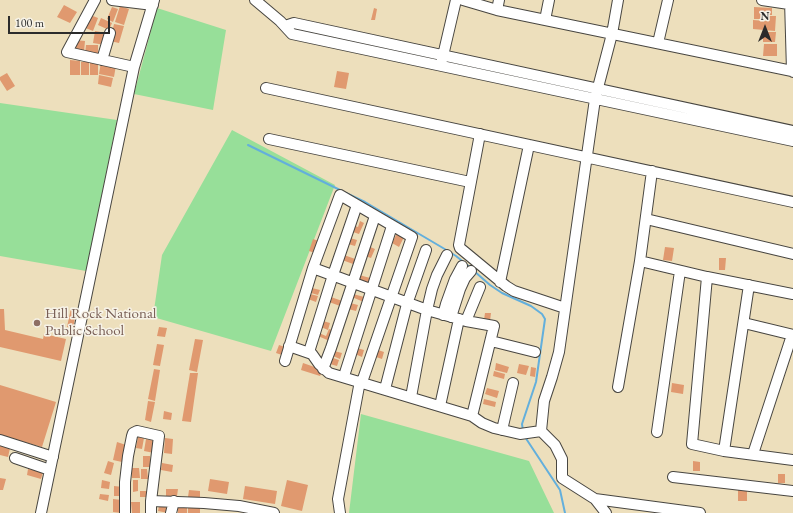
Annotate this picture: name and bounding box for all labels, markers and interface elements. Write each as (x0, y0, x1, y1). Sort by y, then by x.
scale bar (10, 8, 112, 34)
north arrow (745, 8, 785, 48)
text: N (761, 9, 769, 23)
text: 100 m (15, 15, 44, 31)
place label: Hill Rock National Public School (45, 305, 156, 340)
marker: Hill Rock National Public School (32, 318, 42, 328)

